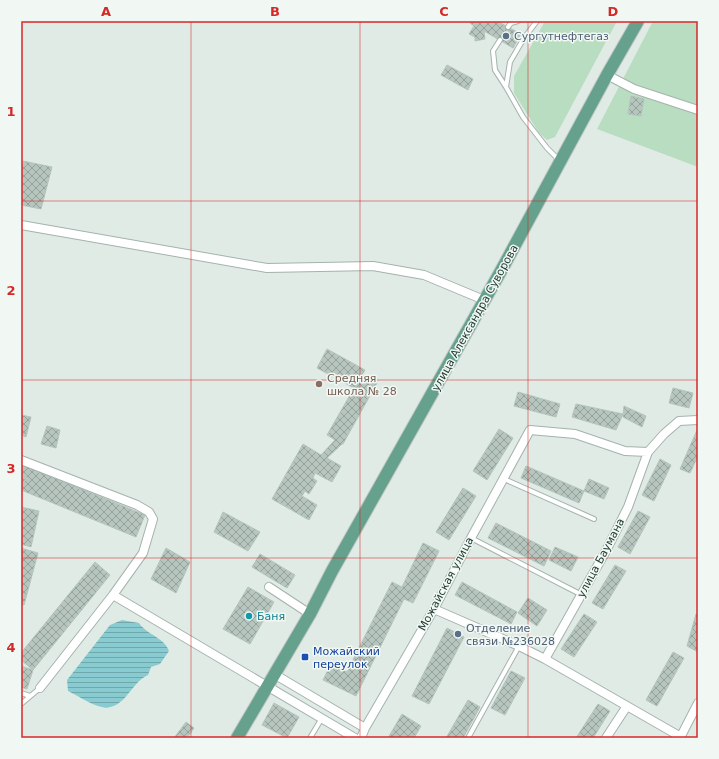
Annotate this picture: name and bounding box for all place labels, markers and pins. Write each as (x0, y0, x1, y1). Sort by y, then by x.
place label: Сургутнефтегаз (514, 30, 609, 43)
marker: Сургутнефтегаз (501, 31, 511, 41)
place label: Средняя школа № 28 (327, 372, 397, 398)
marker: Средняя школа № 28 (314, 379, 324, 389)
place label: Баня (257, 610, 285, 623)
marker: Баня (244, 611, 254, 621)
place label: Отделение связи №236028 (466, 622, 555, 648)
marker: Отделение связи №236028 (453, 629, 463, 639)
place label: Можайский переулок (313, 645, 380, 671)
marker: Можайский переулок (300, 652, 310, 662)

